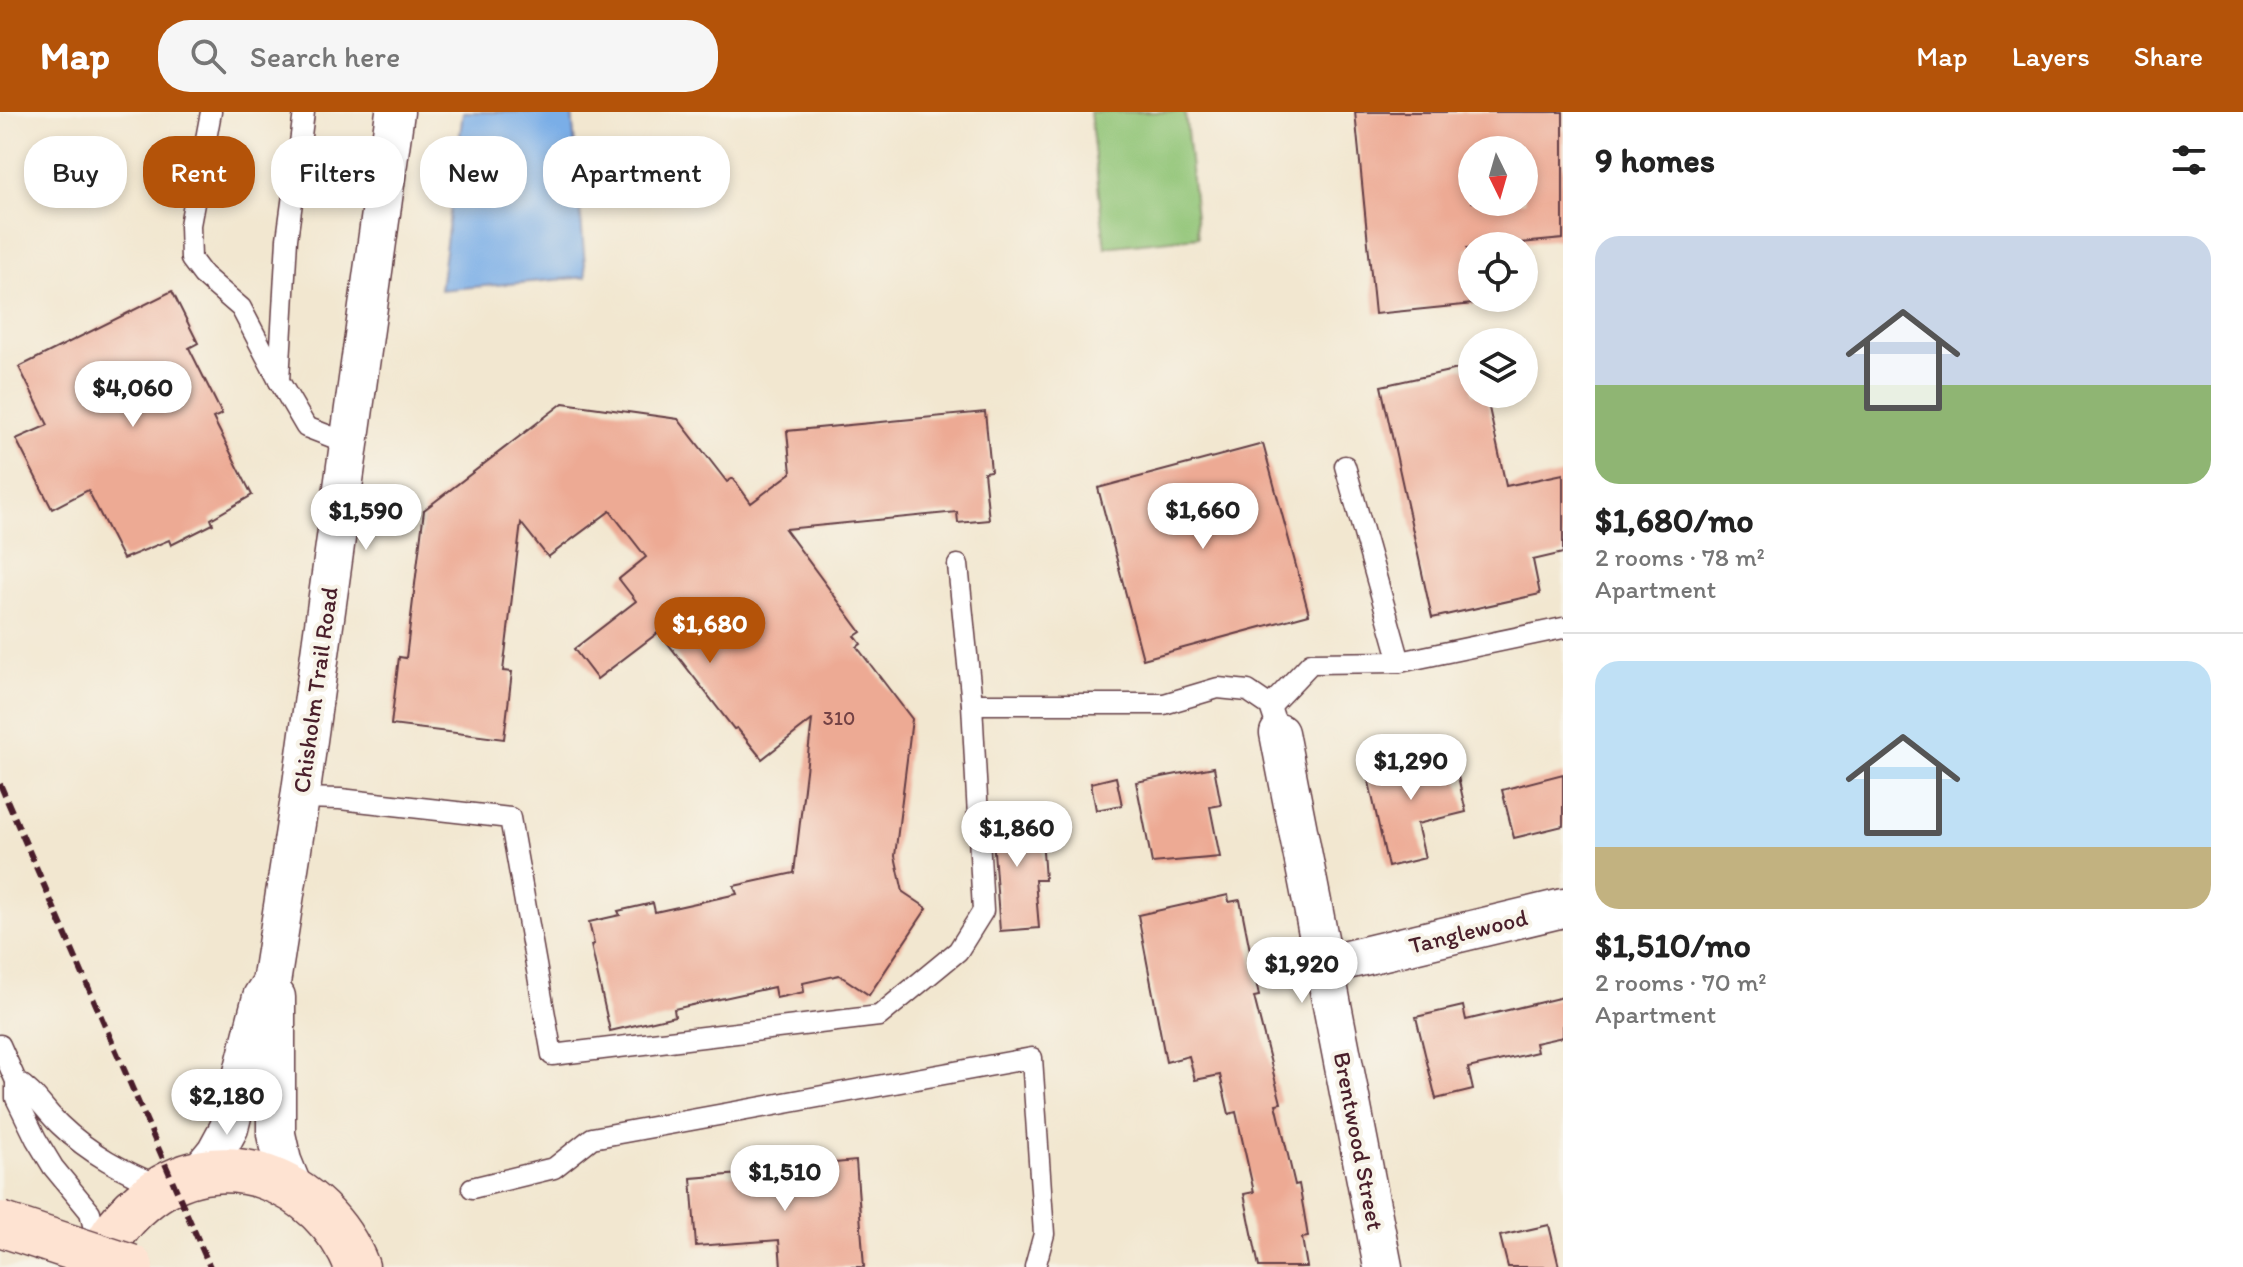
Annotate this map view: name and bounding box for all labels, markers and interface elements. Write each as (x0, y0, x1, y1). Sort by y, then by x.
search box (158, 20, 718, 92)
text: Map (40, 33, 110, 79)
icon: search (186, 34, 230, 78)
text: Search here (250, 38, 400, 75)
text: Map (1916, 39, 1968, 73)
text: Layers (2012, 39, 2090, 73)
text: Share (2134, 39, 2203, 73)
chip: Buy (24, 136, 127, 208)
chip: Rent (143, 136, 255, 208)
chip: Filters (271, 136, 404, 208)
chip: New (420, 136, 527, 208)
chip: Apartment (543, 136, 730, 208)
north arrow (1458, 136, 1538, 216)
map controls (1458, 136, 1538, 408)
icon: filters (2167, 138, 2211, 182)
text: 9 homes (1595, 140, 1715, 181)
button: locate (1458, 232, 1538, 312)
icon: home (1831, 288, 1975, 432)
button: layers (1458, 328, 1538, 408)
pin: $4,060 (68, 361, 198, 429)
text: $4,060 (93, 371, 173, 403)
pin: $1,660 (1138, 483, 1268, 551)
pin: $1,590 (301, 484, 431, 552)
text: $1,660 (1166, 493, 1240, 525)
text: $1,590 (329, 494, 403, 526)
text: $1,680/mo (1595, 500, 1754, 541)
text: 2 rooms · 78 m² (1595, 541, 1765, 573)
text: Apartment (1595, 573, 1716, 605)
street label: Chisholm Trail Road (286, 585, 344, 795)
pin: $1,680 (645, 597, 775, 665)
text: $1,680 (672, 607, 748, 639)
house number: 310 (823, 706, 855, 730)
icon: home (1831, 713, 1975, 857)
pin: $1,290 (1346, 734, 1476, 802)
text: $1,290 (1374, 744, 1448, 776)
pin: $1,860 (952, 801, 1082, 869)
text: $1,860 (979, 811, 1055, 843)
street label: Tanglewood (1406, 902, 1530, 960)
text: $1,510/mo (1595, 925, 1751, 966)
pin: $1,920 (1237, 937, 1367, 1005)
text: $1,920 (1265, 947, 1339, 979)
text: 2 rooms · 70 m² (1595, 966, 1767, 998)
text: Apartment (1595, 998, 1716, 1030)
street label: Brentwood Street (1327, 1049, 1391, 1233)
pin: $2,180 (162, 1069, 292, 1137)
text: $2,180 (189, 1079, 265, 1111)
pin: $1,510 (720, 1145, 850, 1213)
text: $1,510 (748, 1155, 822, 1187)

